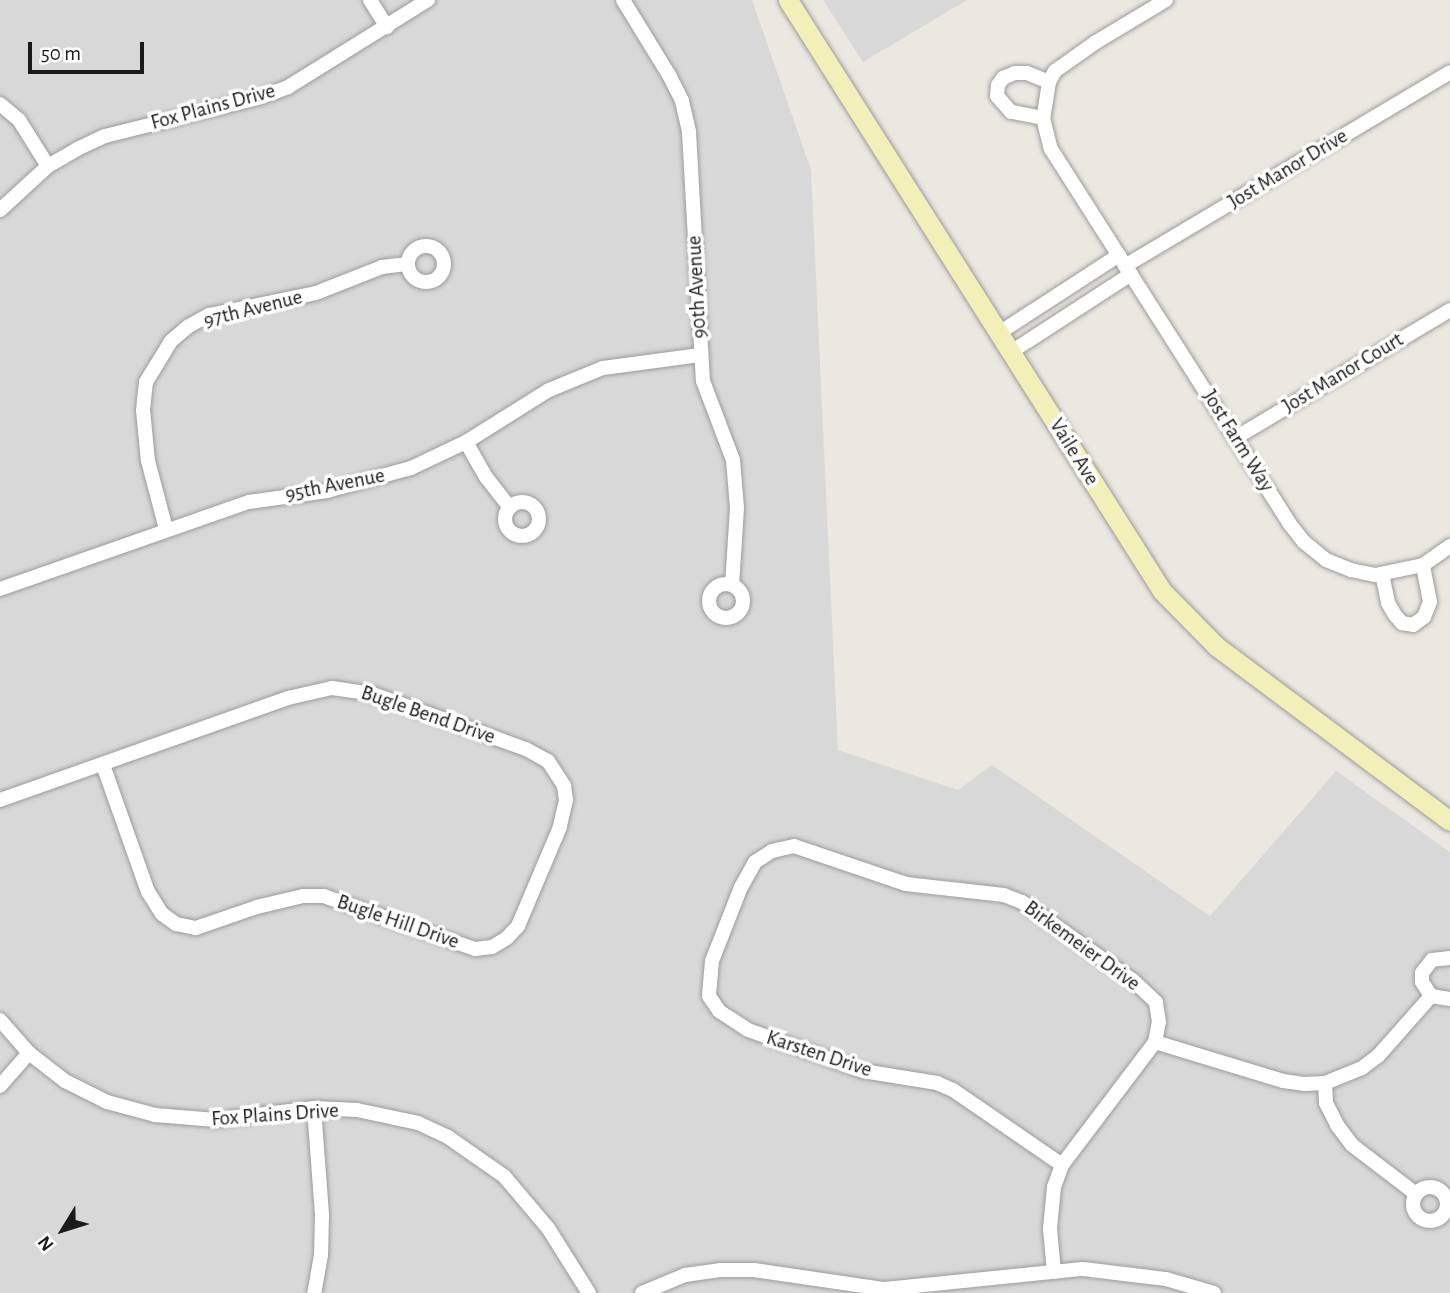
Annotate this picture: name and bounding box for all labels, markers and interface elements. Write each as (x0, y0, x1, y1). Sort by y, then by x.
scale bar (32, 28, 147, 72)
text: 50 m (41, 43, 81, 64)
street label: Fox Plains Drive (148, 78, 278, 136)
street label: Jost Manor Drive (1224, 123, 1352, 215)
street label: 90th Avenue (682, 235, 712, 339)
street label: 97th Avenue (201, 285, 305, 333)
street label: Jost Manor Court (1278, 327, 1408, 419)
street label: Jost Farm Way (1197, 385, 1279, 497)
street label: Vaile Ave (1044, 414, 1104, 490)
street label: 95th Avenue (283, 463, 387, 507)
street label: Bugle Bend Drive (358, 680, 498, 750)
street label: Bugle Hill Drive (334, 889, 462, 955)
street label: Birkemeier Drive (1019, 895, 1145, 997)
street label: Karsten Drive (763, 1025, 875, 1083)
street label: Fox Plains Drive (210, 1098, 340, 1132)
north arrow (28, 1195, 98, 1265)
text: N (35, 1232, 58, 1254)

